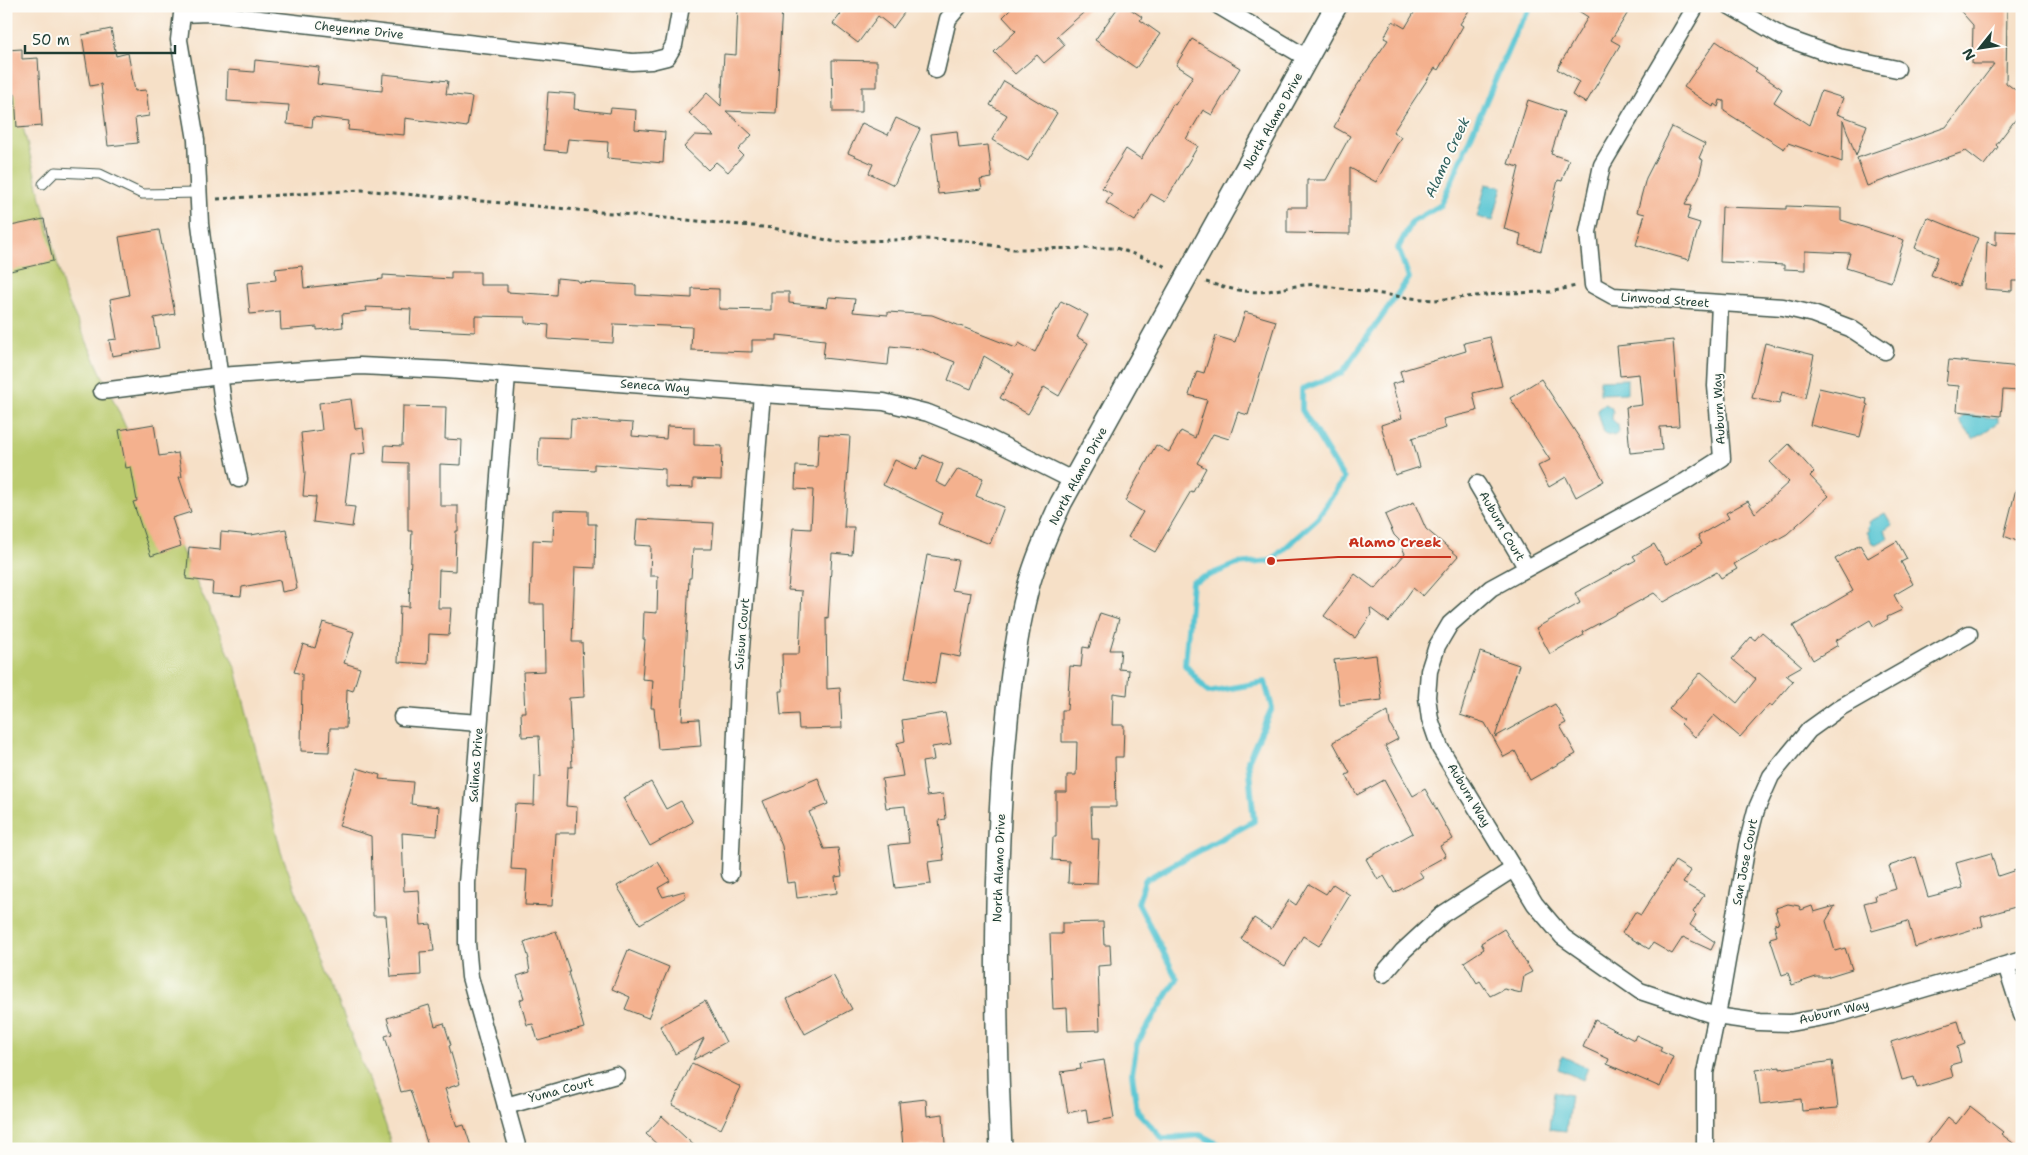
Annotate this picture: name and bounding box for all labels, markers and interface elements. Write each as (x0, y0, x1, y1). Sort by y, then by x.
street label: Cheyenne Drive (314, 17, 405, 43)
scale bar (25, 22, 175, 54)
north arrow (1956, 22, 2006, 72)
text: 50 m (32, 30, 70, 50)
text: N (1958, 45, 1979, 64)
street label: North Alamo Drive (1240, 69, 1306, 172)
water label: Alamo Creek (1421, 114, 1473, 200)
street label: Linwood Street (1620, 289, 1710, 311)
street label: Auburn Way (1709, 373, 1729, 445)
street label: Seneca Way (620, 376, 690, 396)
street label: North Alamo Drive (1045, 424, 1111, 528)
street label: Auburn Court (1476, 488, 1528, 564)
callout: Alamo Creek (1338, 528, 1451, 557)
text: Alamo Creek (1349, 533, 1441, 551)
street label: Suisun Court (731, 597, 753, 671)
street label: Salinas Drive (465, 727, 487, 803)
street label: Auburn Way (1444, 760, 1494, 830)
street label: North Alamo Drive (989, 813, 1009, 923)
street label: San Jose Court (1729, 817, 1761, 907)
street label: Auburn Way (1797, 996, 1871, 1028)
street label: Yuma Court (527, 1074, 595, 1106)

